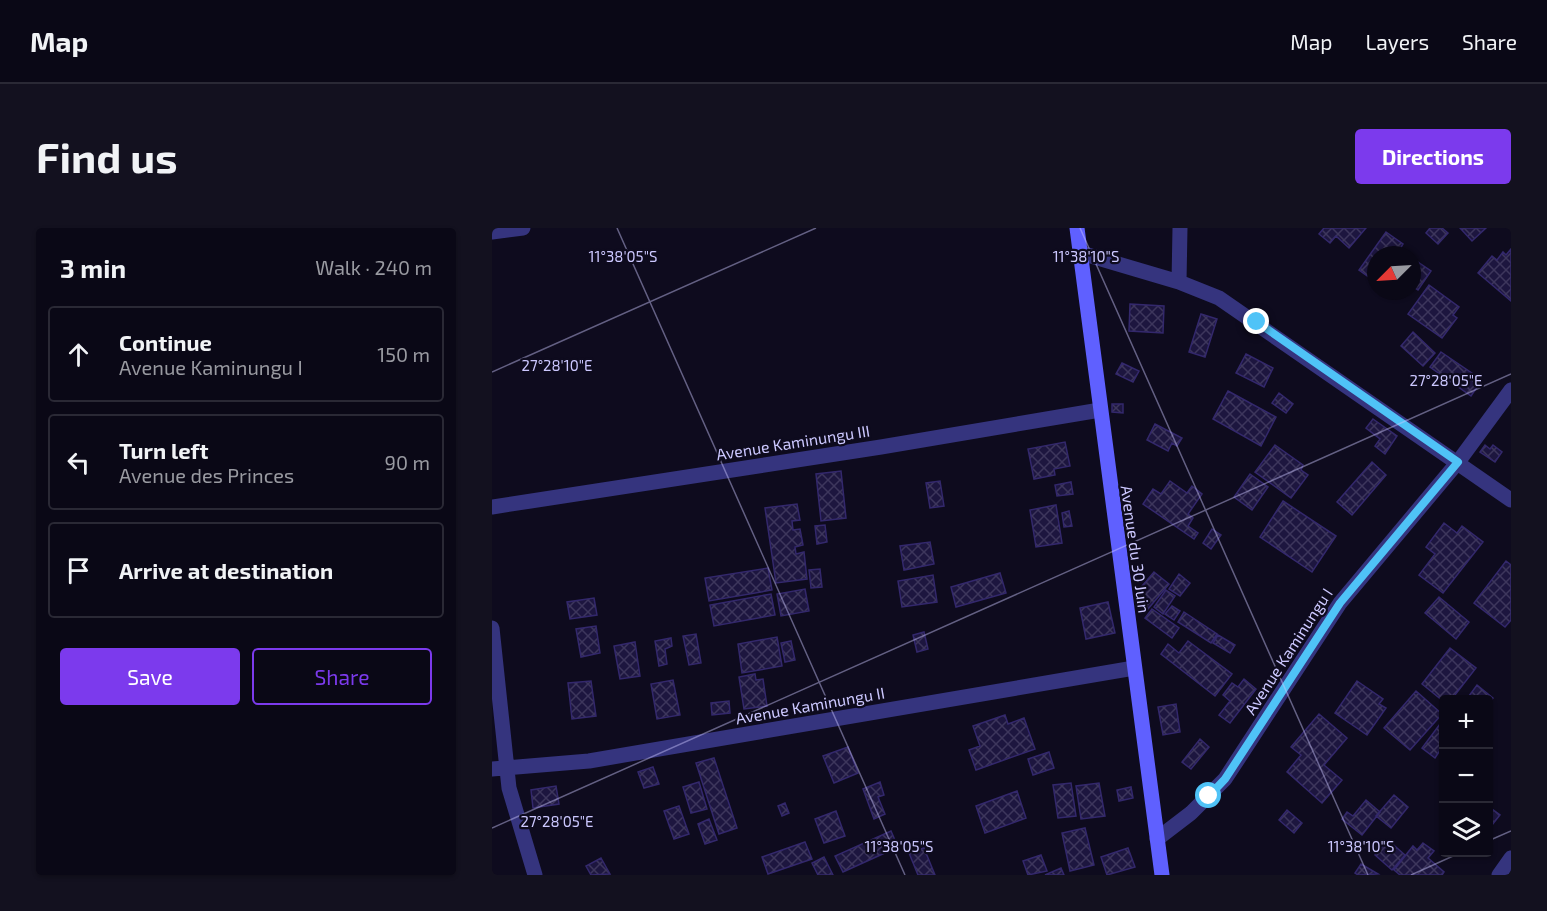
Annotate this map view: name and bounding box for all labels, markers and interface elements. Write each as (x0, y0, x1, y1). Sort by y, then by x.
text: Map (30, 24, 88, 58)
text: Map (1290, 29, 1332, 54)
text: Layers (1365, 29, 1429, 54)
text: Share (1462, 29, 1517, 54)
button: Directions (1355, 129, 1511, 184)
text: Find us (36, 131, 178, 181)
north arrow (1367, 246, 1421, 300)
text: 11°38'05"S (589, 247, 657, 265)
text: 11°38'10"S (1053, 247, 1119, 265)
text: 3 min (60, 252, 126, 283)
text: Walk · 240 m (315, 255, 432, 279)
route end (1243, 308, 1269, 334)
text: Continue (119, 329, 212, 355)
icon: ahead (62, 338, 95, 371)
text: 150 m (377, 342, 430, 366)
text: Avenue Kaminungu I (119, 355, 303, 379)
text: 27°28'10"E (522, 356, 592, 374)
text: 27°28'05"E (1409, 371, 1483, 389)
street label: Avenue Kaminungu III (715, 420, 871, 464)
text: Turn left (119, 437, 208, 463)
icon: left (62, 446, 95, 479)
text: 90 m (385, 450, 430, 474)
text: Avenue des Princes (119, 463, 294, 487)
street label: Avenue du 30 Juin (1118, 484, 1154, 614)
icon: arrive (62, 554, 95, 587)
text: Arrive at destination (119, 557, 333, 583)
street label: Avenue Kaminungu I (1240, 584, 1336, 718)
button: Save (60, 648, 240, 705)
button: Share (252, 648, 432, 705)
street label: Avenue Kaminungu II (734, 683, 886, 727)
map controls (1439, 695, 1493, 857)
button: + (1439, 695, 1493, 749)
button: − (1439, 749, 1493, 803)
route start (1195, 782, 1221, 808)
button: layers (1439, 803, 1493, 857)
text: 27°28'05"E (520, 812, 594, 830)
text: 11°38'05"S (865, 837, 933, 855)
text: 11°38'10"S (1328, 837, 1394, 855)

